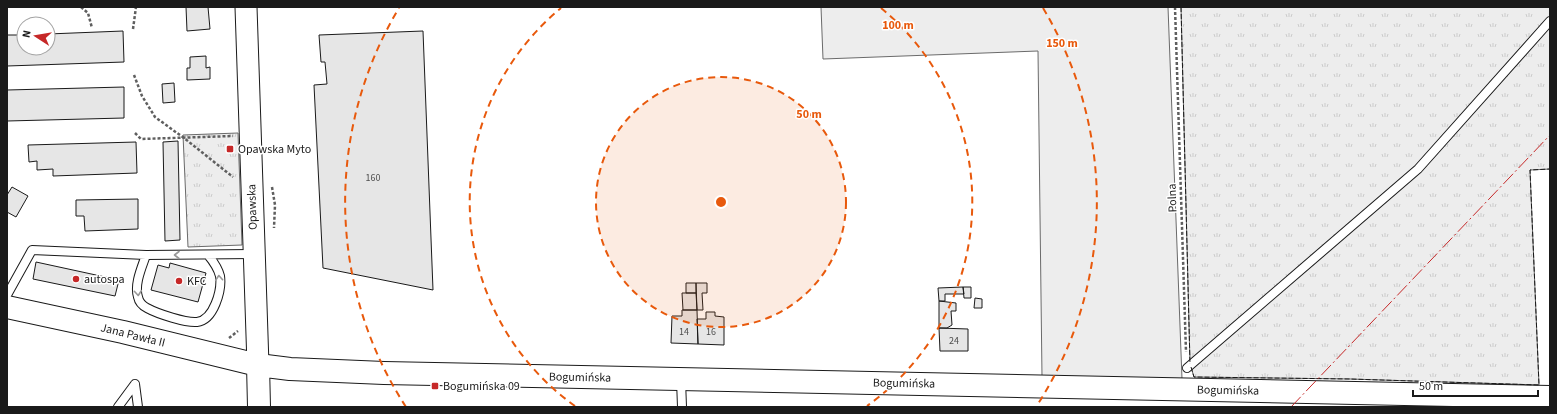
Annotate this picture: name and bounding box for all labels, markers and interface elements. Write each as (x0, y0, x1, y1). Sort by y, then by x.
north arrow (16, 16, 56, 56)
text: 100 m (882, 17, 914, 34)
text: N (19, 29, 35, 39)
text: 150 m (1046, 35, 1078, 52)
text: 50 m (796, 106, 822, 123)
place label: Opawska Myto (238, 141, 311, 158)
marker: Opawska Myto (225, 144, 235, 154)
house number: 160 (366, 171, 380, 185)
street label: Polna (1164, 183, 1181, 213)
street label: Opawska (243, 184, 262, 230)
centre of rings (714, 195, 728, 209)
one-way arrow (174, 251, 180, 259)
place label: autospa (84, 271, 125, 288)
place label: KFC (187, 273, 207, 290)
marker: autospa (71, 274, 81, 284)
one-way arrow (214, 275, 223, 282)
marker: KFC (174, 276, 184, 286)
one-way arrow (133, 290, 142, 296)
street label: Jana Pawła II (99, 319, 167, 352)
house number: 14 (679, 325, 689, 339)
house number: 16 (706, 325, 716, 339)
house number: 24 (949, 334, 959, 348)
street label: Bogumińska (549, 368, 611, 387)
scale bar (1413, 372, 1538, 398)
street label: Bogumińska (873, 374, 935, 393)
place label: Bogumińska 09 (443, 378, 520, 395)
text: 50 m (1419, 378, 1443, 395)
marker: Bogumińska 09 (430, 381, 440, 391)
street label: Bogumińska (1197, 381, 1259, 400)

